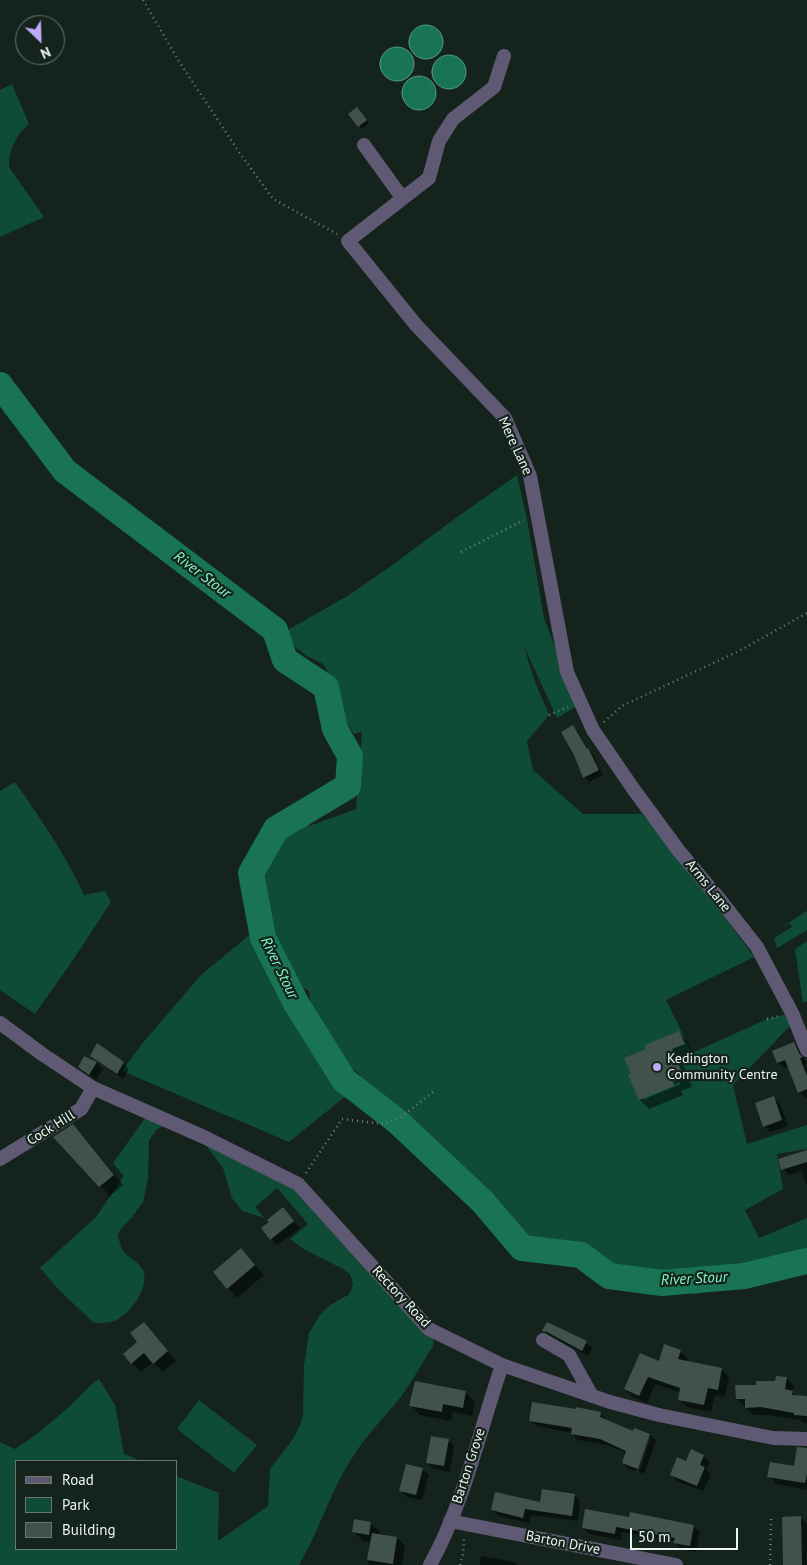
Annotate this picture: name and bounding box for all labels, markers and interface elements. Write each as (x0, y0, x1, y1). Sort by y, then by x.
north arrow (15, 15, 65, 65)
text: N (38, 43, 54, 63)
street label: Mere Lane (494, 414, 536, 478)
water label: River Stour (170, 548, 234, 602)
street label: Arms Lane (682, 856, 734, 916)
water label: River Stour (256, 934, 302, 1002)
place label: Kedington Community Centre (667, 1051, 778, 1084)
marker: Kedington Community Centre (651, 1061, 663, 1073)
street label: Cock Hill (24, 1107, 78, 1149)
street label: Rectory Road (368, 1263, 434, 1331)
water label: River Stour (660, 1268, 728, 1290)
street label: Barton Grove (449, 1426, 489, 1506)
legend (15, 1460, 178, 1550)
text: Road (62, 1470, 94, 1489)
text: Park (62, 1495, 90, 1514)
scale bar (632, 1518, 740, 1550)
text: Building (62, 1520, 116, 1539)
text: 50 m (638, 1527, 671, 1546)
street label: Barton Drive (525, 1528, 601, 1558)

